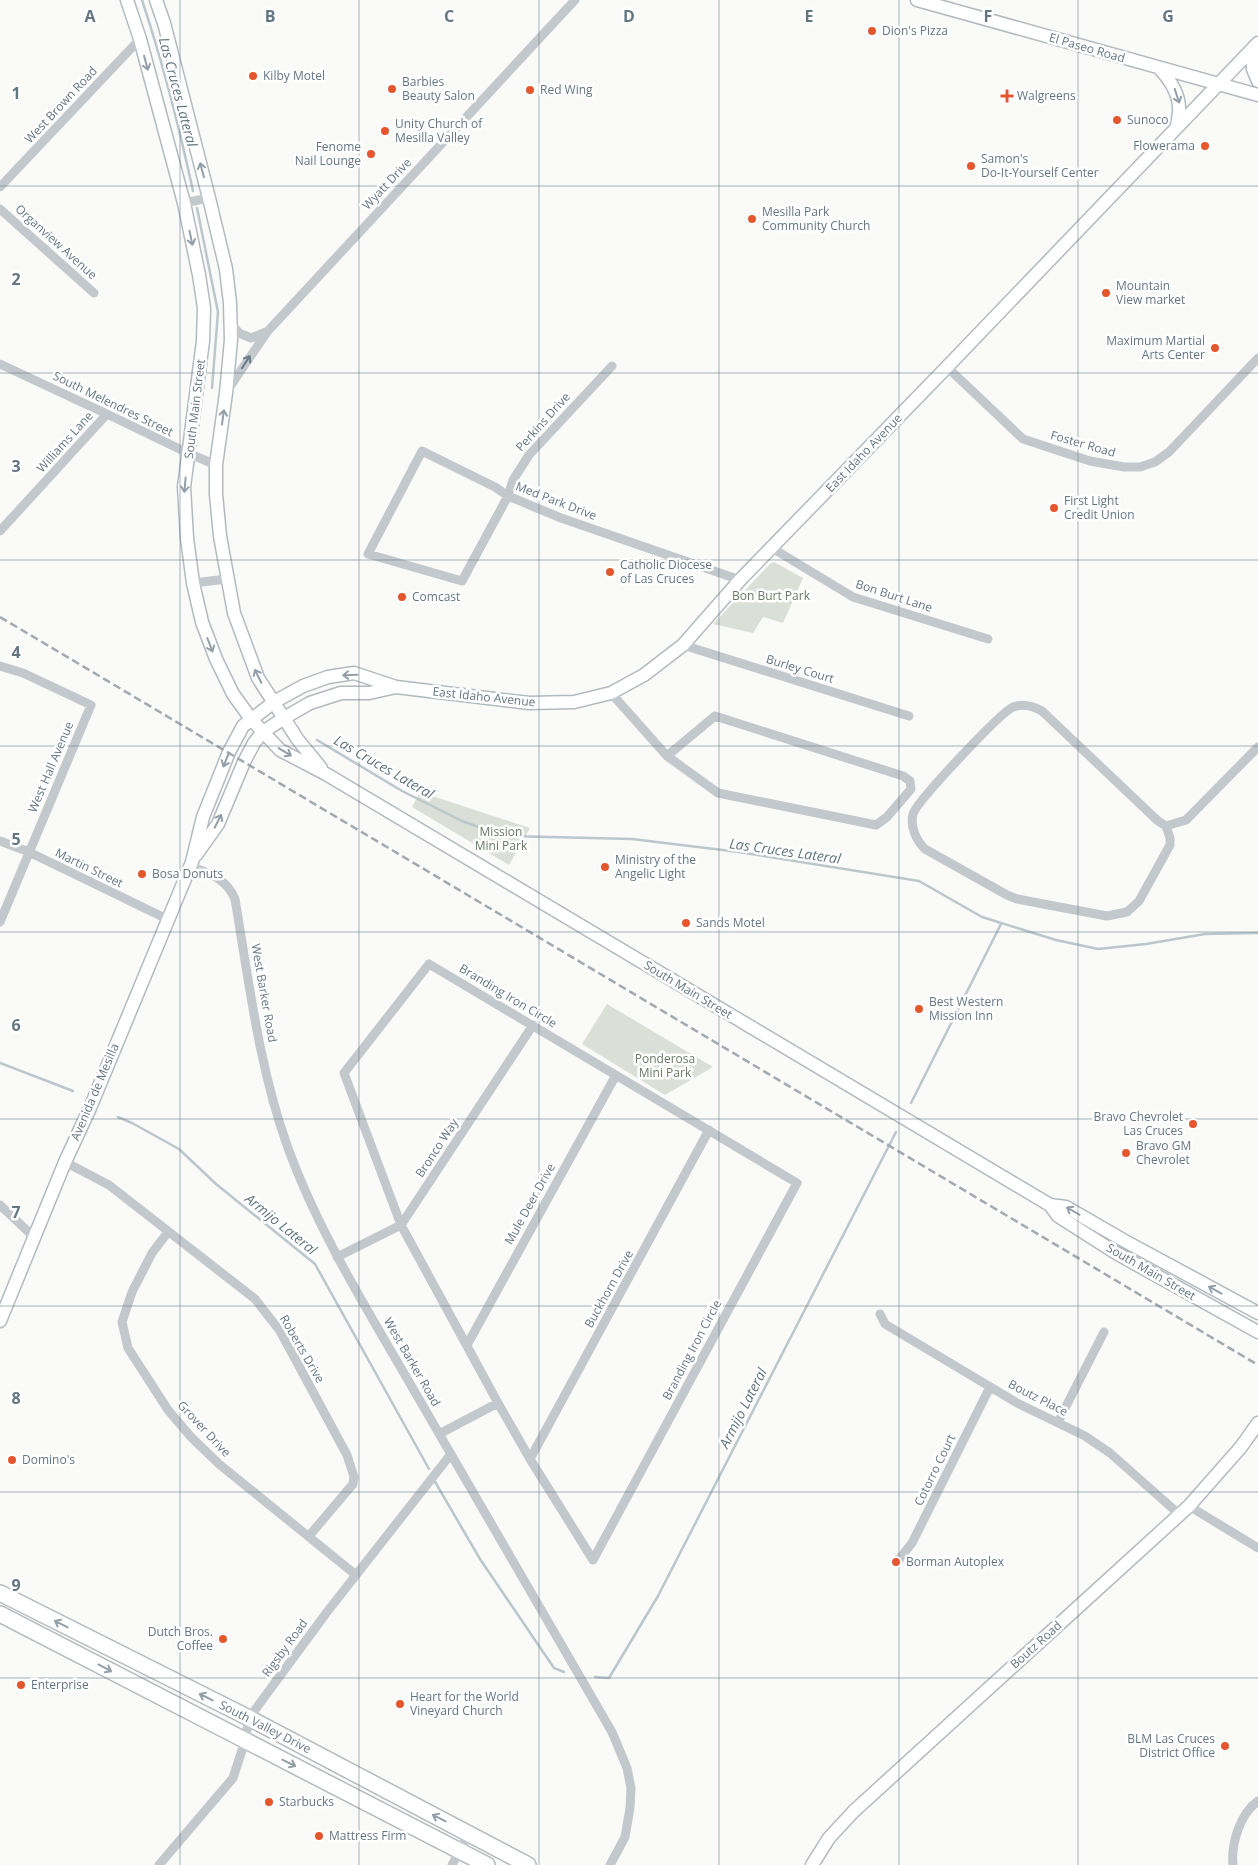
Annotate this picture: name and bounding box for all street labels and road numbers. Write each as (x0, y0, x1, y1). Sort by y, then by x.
street label: El Paseo Road (1047, 29, 1127, 66)
street label: West Brown Road (21, 63, 101, 147)
street label: Wyatt Drive (358, 154, 415, 213)
street label: Organview Avenue (12, 200, 101, 283)
street label: South Main Street (180, 358, 209, 460)
street label: South Melendres Street (50, 367, 176, 440)
street label: Perkins Drive (512, 388, 574, 455)
street label: Williams Lane (33, 407, 97, 476)
street label: East Idaho Avenue (822, 409, 906, 496)
street label: Foster Road (1049, 426, 1118, 461)
street label: Med Park Drive (513, 477, 599, 524)
street label: Bon Burt Lane (854, 575, 935, 616)
street label: Burley Court (764, 650, 836, 687)
street label: East Idaho Avenue (432, 683, 537, 710)
street label: West Hall Avenue (24, 718, 77, 815)
street label: Martin Street (52, 844, 126, 891)
street label: West Barker Road (247, 942, 282, 1044)
street label: South Main Street (641, 956, 736, 1023)
street label: Branding Iron Circle (456, 960, 560, 1032)
street label: Avenida de Mesilla (66, 1041, 123, 1143)
street label: Bronco Way (411, 1114, 463, 1180)
street label: Mule Deer Drive (500, 1160, 559, 1248)
street label: South Main Street (1104, 1239, 1199, 1304)
street label: Buckhorn Drive (580, 1247, 637, 1331)
street label: Branding Iron Circle (658, 1297, 725, 1403)
street label: Roberts Drive (276, 1312, 329, 1386)
street label: West Barker Road (380, 1314, 445, 1409)
street label: Boutz Place (1006, 1375, 1071, 1420)
street label: Grover Drive (174, 1397, 235, 1461)
street label: Cotorro Court (910, 1431, 959, 1508)
street label: Rigsby Road (258, 1615, 311, 1680)
street label: Boutz Road (1006, 1617, 1065, 1672)
street label: South Valley Drive (216, 1696, 314, 1757)

